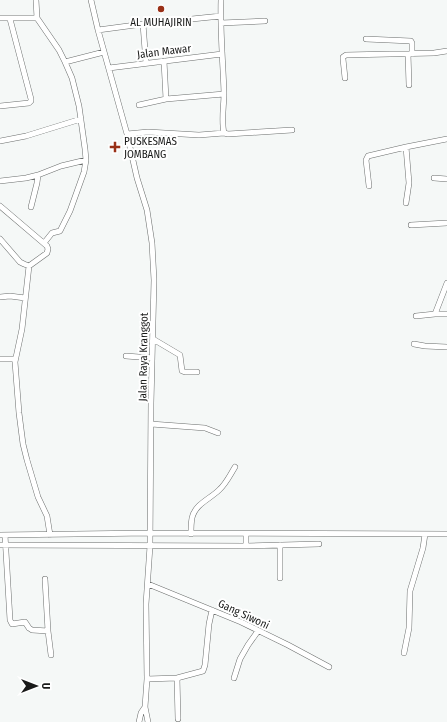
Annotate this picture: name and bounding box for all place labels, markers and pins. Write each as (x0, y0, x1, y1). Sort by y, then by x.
marker: AL MUHAJIRIN (156, 4, 166, 14)
place label: AL MUHAJIRIN (130, 16, 192, 29)
place label: PUSKESMAS JOMBANG (124, 135, 177, 161)
marker: PUSKESMAS JOMBANG (109, 141, 121, 153)

